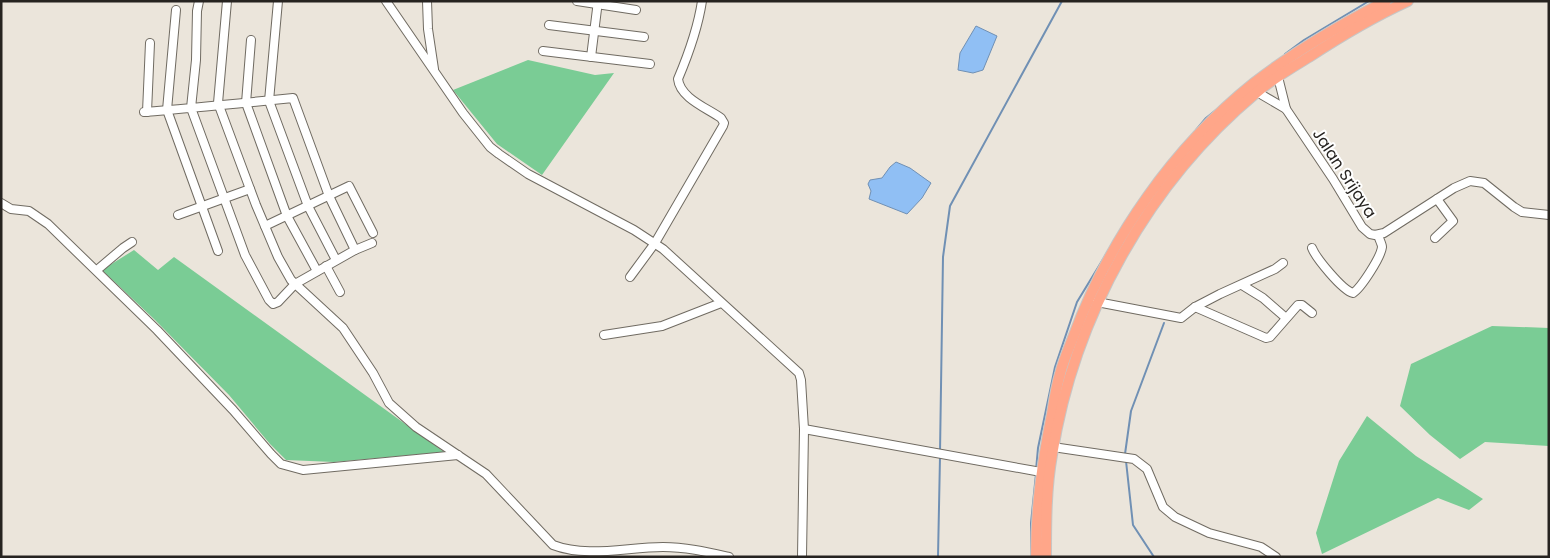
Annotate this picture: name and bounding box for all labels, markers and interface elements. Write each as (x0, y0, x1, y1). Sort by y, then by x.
street label: Jalan Srijaya (1307, 124, 1382, 223)

